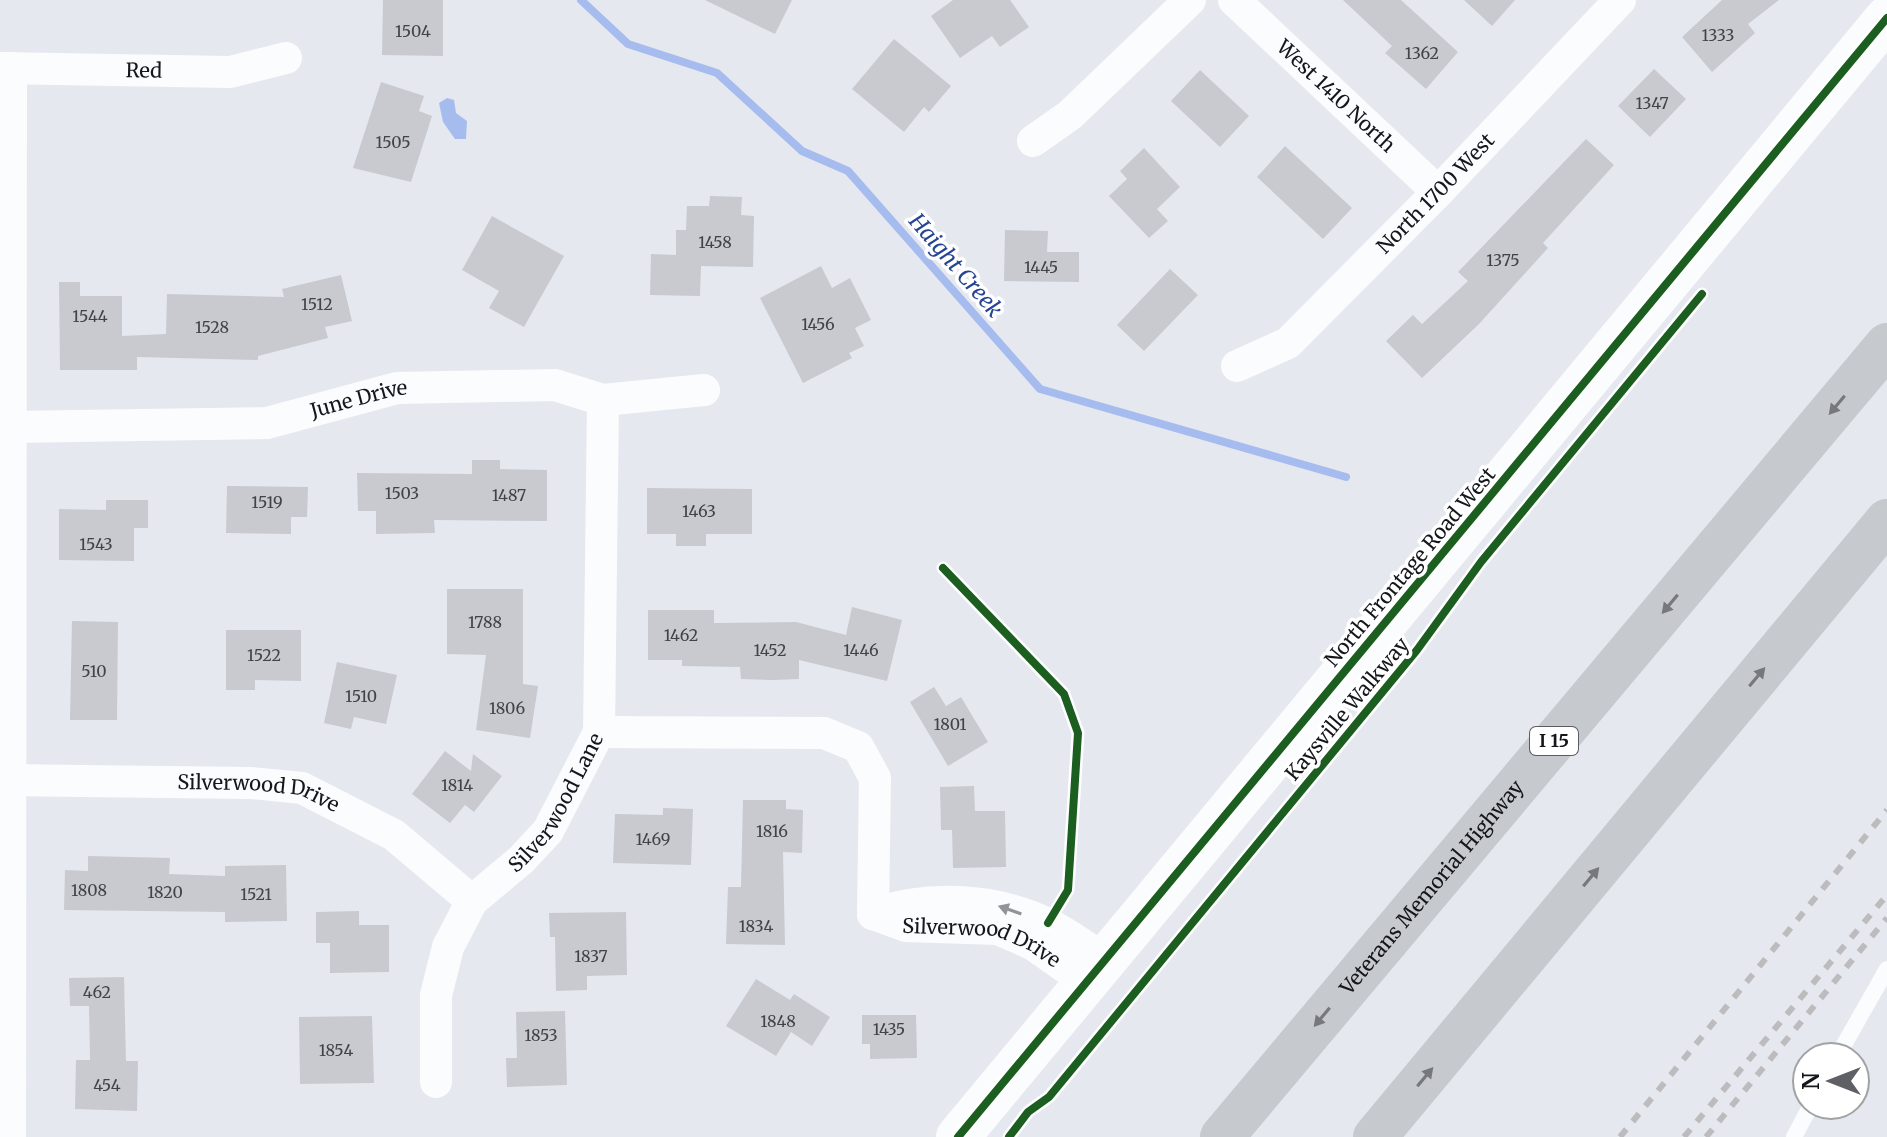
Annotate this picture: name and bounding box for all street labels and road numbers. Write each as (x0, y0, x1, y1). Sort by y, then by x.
street label: West 1410 North (1271, 33, 1401, 157)
street label: Red (125, 57, 162, 83)
street label: North 1700 West (1371, 127, 1499, 259)
street label: June Drive (306, 375, 407, 423)
street label: North Frontage Road West (1319, 462, 1500, 671)
street label: Kaysville Walkway (1279, 632, 1414, 785)
road number: I 15 (1530, 727, 1578, 755)
street label: Silverwood Lane (503, 729, 608, 877)
street label: Silverwood Drive (177, 769, 344, 817)
street label: Veterans Memorial Highway (1333, 774, 1529, 1000)
street label: Silverwood Drive (902, 913, 1066, 972)

